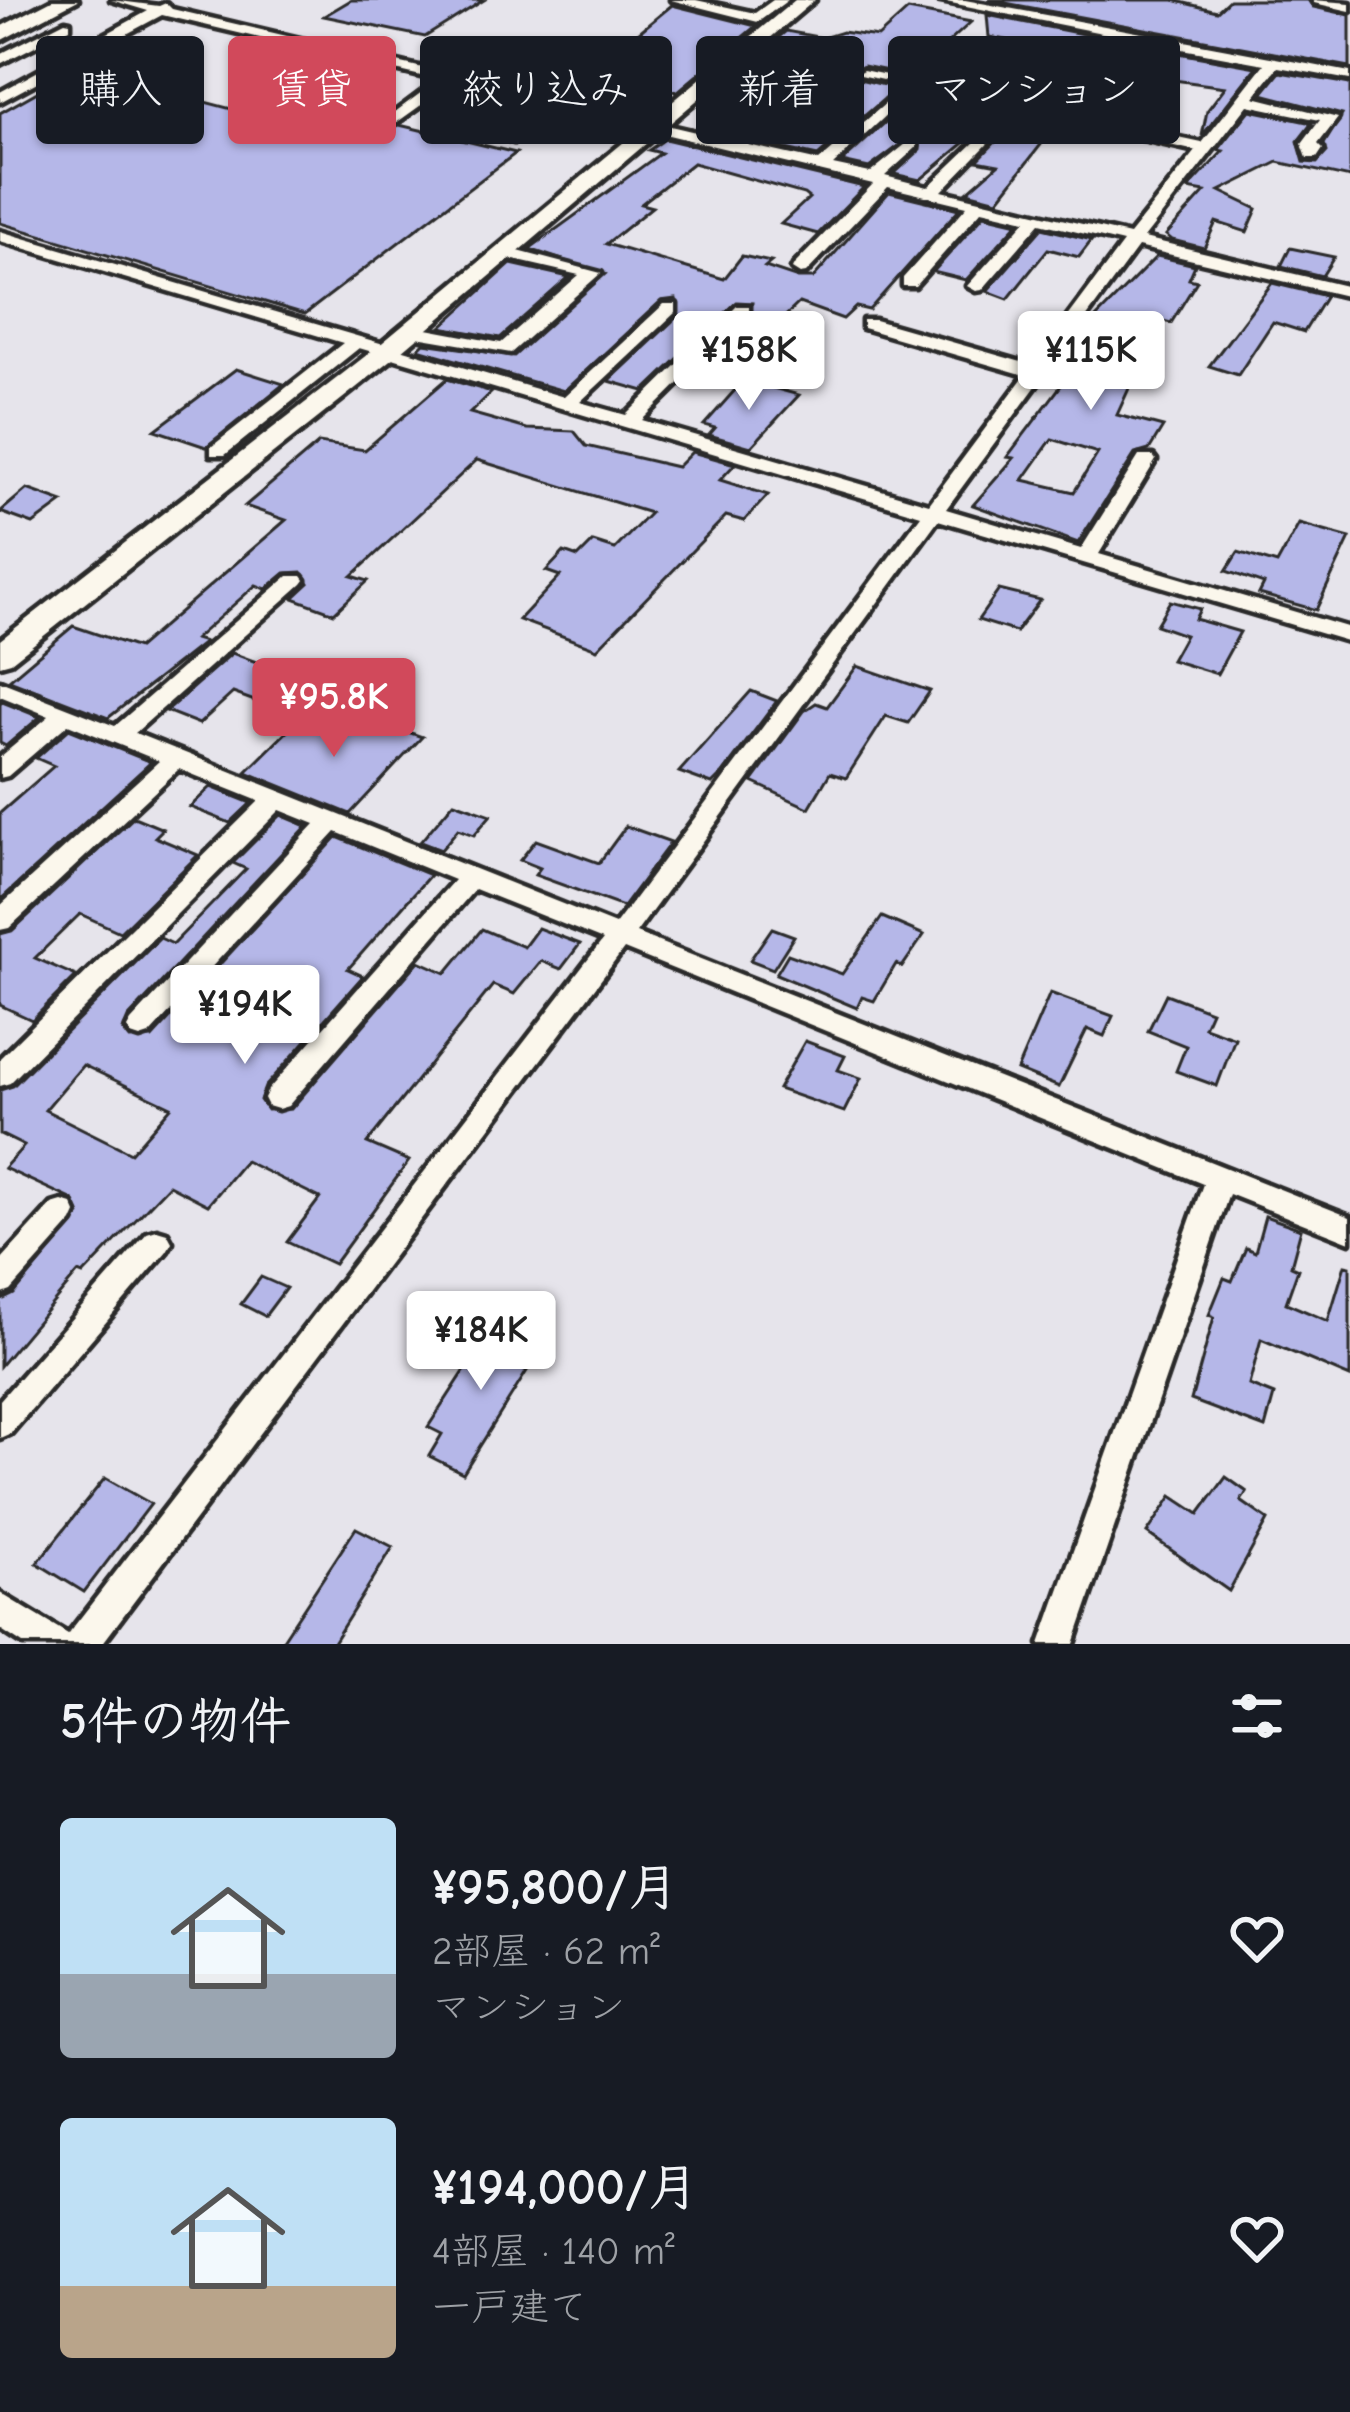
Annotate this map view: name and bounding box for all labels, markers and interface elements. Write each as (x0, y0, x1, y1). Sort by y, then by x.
chip: 購入 (36, 36, 204, 144)
chip: 賃貸 (228, 36, 396, 144)
chip: 絞り込み (420, 36, 672, 144)
chip: 新着 (696, 36, 864, 144)
chip: マンション (888, 36, 1180, 144)
pin: ¥158K (665, 311, 833, 413)
pin: ¥115K (1007, 311, 1175, 413)
text: ¥158K (700, 327, 798, 372)
text: ¥115K (1045, 327, 1137, 372)
pin: ¥95.8K (236, 658, 432, 760)
text: ¥95.8K (279, 674, 389, 719)
pin: ¥194K (161, 965, 329, 1067)
text: ¥194K (197, 981, 293, 1026)
pin: ¥184K (397, 1291, 565, 1393)
text: ¥184K (434, 1307, 528, 1352)
icon: filters (1224, 1683, 1290, 1749)
text: 5件の物件 (60, 1692, 291, 1751)
text: ¥95,800/月 (432, 1858, 678, 1917)
icon: home (156, 1866, 300, 2010)
icon: heart (1224, 1905, 1290, 1971)
text: 2部屋 · 62 m² (432, 1929, 660, 1974)
text: マンション (432, 1985, 625, 2030)
text: ¥194,000/月 (432, 2158, 698, 2217)
icon: home (156, 2166, 300, 2310)
icon: heart (1224, 2205, 1290, 2271)
text: 4部屋 · 140 m² (432, 2229, 675, 2274)
text: 一戸建て (432, 2285, 588, 2330)

